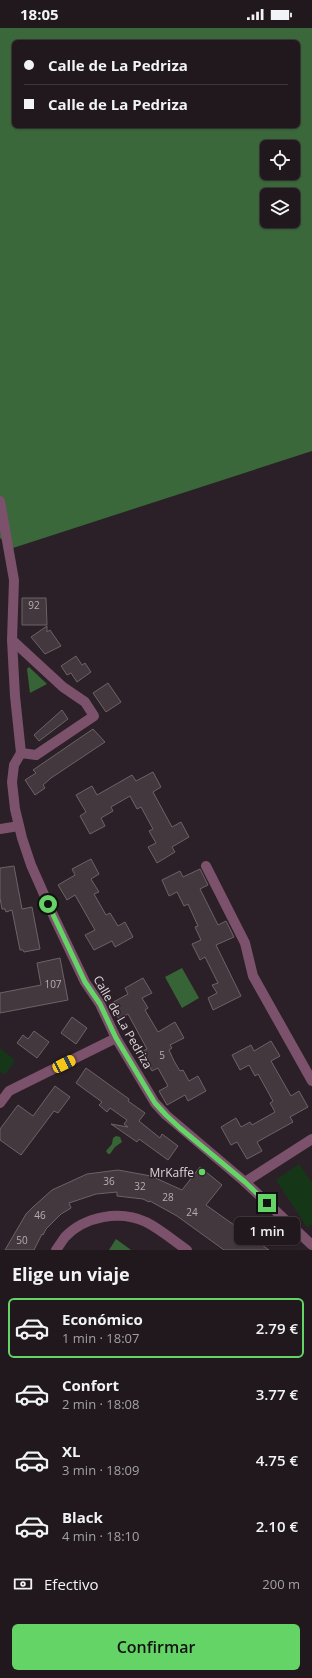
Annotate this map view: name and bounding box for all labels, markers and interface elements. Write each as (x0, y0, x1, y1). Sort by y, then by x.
text: 18:05 (20, 4, 59, 24)
text: Calle de La Pedriza (48, 55, 188, 75)
text: Calle de La Pedriza (48, 94, 188, 114)
map controls (260, 140, 300, 228)
button: locate (260, 140, 300, 180)
button: layers (260, 188, 300, 228)
house number: 92 (28, 598, 40, 612)
route start (39, 895, 57, 913)
street label: Calle de La Pedriza (89, 972, 157, 1072)
house number: 107 (44, 977, 62, 991)
house number: 5 (159, 1048, 165, 1062)
car (51, 1053, 77, 1075)
place label: MrKaffe (149, 1164, 194, 1181)
marker: MrKaffe (197, 1167, 207, 1177)
house number: 36 (103, 1174, 115, 1188)
house number: 32 (134, 1179, 146, 1193)
house number: 28 (162, 1190, 174, 1204)
route end (258, 1194, 276, 1212)
house number: 24 (186, 1205, 198, 1219)
house number: 46 (34, 1208, 46, 1222)
callout: 1 min (234, 1217, 300, 1245)
text: 1 min (249, 1222, 285, 1240)
house number: 50 (16, 1233, 28, 1247)
text: Elige un viaje (12, 1262, 130, 1286)
text: Económico (62, 1309, 143, 1329)
icon: car (14, 1310, 50, 1346)
text: 2.79 € (256, 1318, 298, 1338)
text: 1 min · 18:07 (62, 1329, 139, 1347)
text: Confort (62, 1375, 119, 1395)
icon: car (14, 1376, 50, 1412)
text: 3.77 € (256, 1384, 298, 1404)
text: 2 min · 18:08 (62, 1395, 139, 1413)
text: XL (62, 1441, 80, 1461)
icon: car (14, 1442, 50, 1478)
text: 4.75 € (256, 1450, 298, 1470)
text: 3 min · 18:09 (62, 1461, 139, 1479)
text: Black (62, 1507, 103, 1527)
icon: car (14, 1508, 50, 1544)
text: 2.10 € (256, 1516, 298, 1536)
text: 4 min · 18:10 (62, 1527, 139, 1545)
icon: cash (12, 1573, 34, 1595)
text: Efectivo (44, 1574, 99, 1594)
text: 200 m (262, 1575, 300, 1593)
button: Confirmar (12, 1624, 300, 1670)

